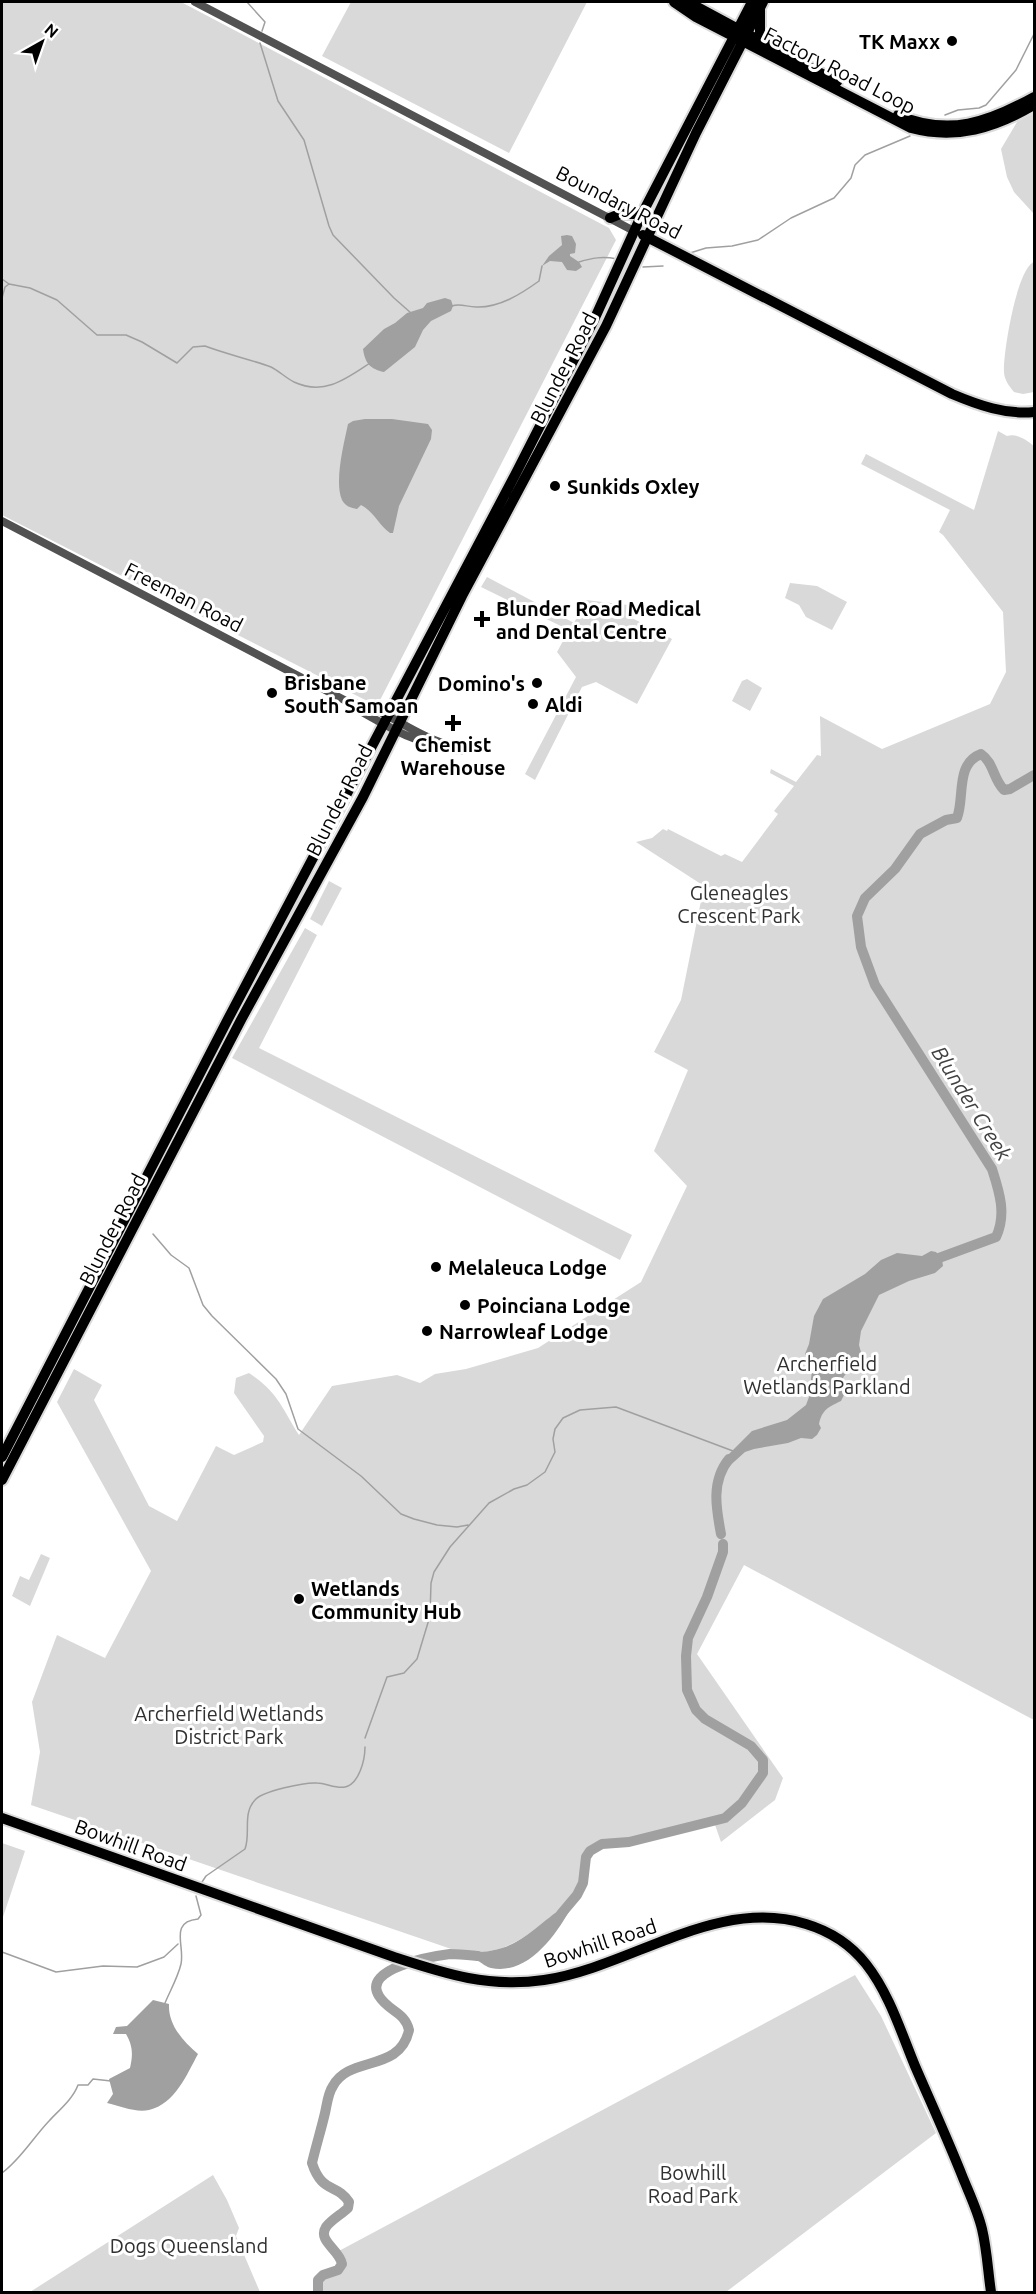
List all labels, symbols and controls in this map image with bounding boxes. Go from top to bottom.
north arrow [12,12,72,72]
text: N [41,20,62,41]
street label: Factory Road Loop [760,22,920,118]
place label: TK Maxx [859,30,940,53]
marker: TK Maxx [945,34,959,48]
street label: Boundary Road [552,161,686,243]
street label: Blunder Road [525,309,601,427]
place label: Sunkids Oxley [567,475,700,498]
marker: Sunkids Oxley [548,479,562,493]
street label: Freeman Road [121,557,247,637]
place label: Blunder Road Medical and Dental Centre [496,597,701,643]
marker: Blunder Road Medical and Dental Centre [473,610,491,628]
place label: Brisbane South Samoan [284,671,418,717]
place label: Domino's [438,672,525,695]
marker: Domino's [530,676,544,690]
marker: Brisbane South Samoan [265,686,279,700]
place label: Aldi [545,693,583,716]
marker: Aldi [526,697,540,711]
marker: Chemist Warehouse [446,716,460,730]
place label: Chemist Warehouse [400,733,506,779]
street label: Blunder Road [301,741,377,859]
park label: Gleneagles Crescent Park [677,881,801,927]
water label: Blunder Creek [927,1041,1017,1165]
street label: Blunder Road [74,1170,150,1288]
place label: Melaleuca Lodge [448,1256,607,1279]
marker: Melaleuca Lodge [429,1260,443,1274]
place label: Poinciana Lodge [477,1294,631,1317]
marker: Poinciana Lodge [458,1298,472,1312]
place label: Narrowleaf Lodge [439,1320,608,1343]
marker: Narrowleaf Lodge [420,1324,434,1338]
park label: Archerfield Wetlands Parkland [743,1352,911,1398]
place label: Wetlands Community Hub [311,1577,461,1623]
marker: Wetlands Community Hub [292,1592,306,1606]
park label: Archerfield Wetlands District Park [134,1702,324,1748]
street label: Bowhill Road [72,1814,190,1876]
street label: Bowhill Road [541,1914,659,1972]
park label: Bowhill Road Park [648,2161,738,2207]
park label: Dogs Queensland [110,2234,268,2257]

